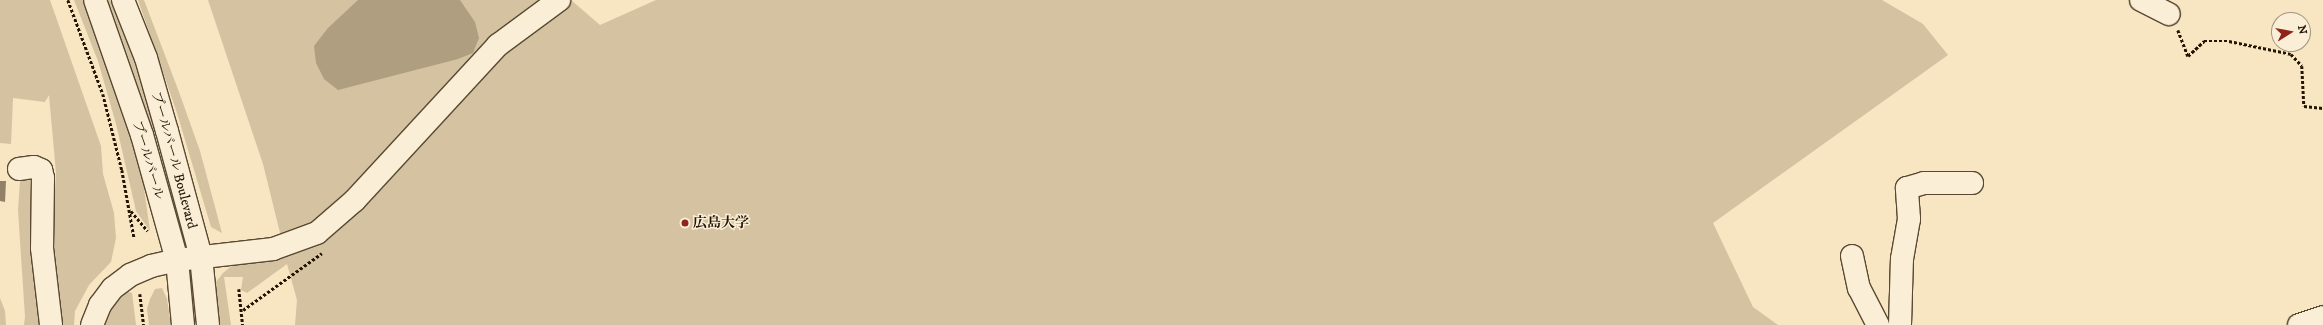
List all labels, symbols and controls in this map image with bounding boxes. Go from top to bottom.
north arrow [2271,12,2311,52]
text: N [2294,24,2310,36]
street label: ブールバール Boulevard [147,89,201,231]
street label: ブールバール [128,118,168,202]
place label: 広島大学 [693,215,749,231]
marker: 広島大学 [680,218,690,228]

